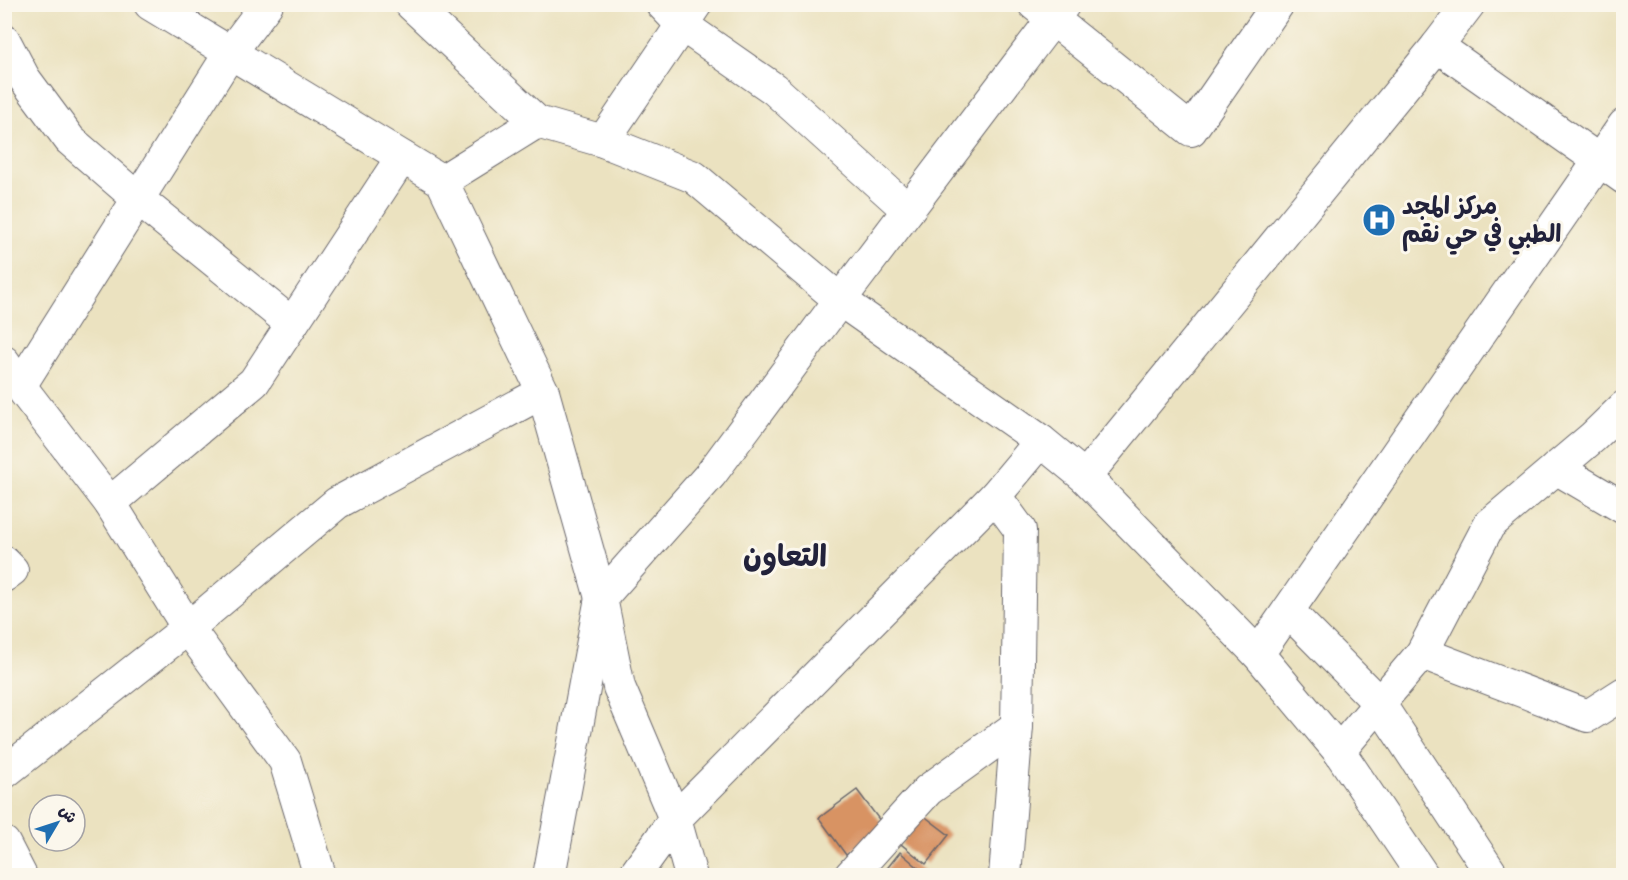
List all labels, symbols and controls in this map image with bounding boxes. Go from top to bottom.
place label: مركز المجد الطبي في حي نقم [1402,191,1561,255]
hospital icon: مركز المجد الطبي في حي نقم [1361,202,1397,238]
district label: التعاون [743,537,827,576]
north arrow [27,793,87,853]
text: ش [55,801,81,827]

